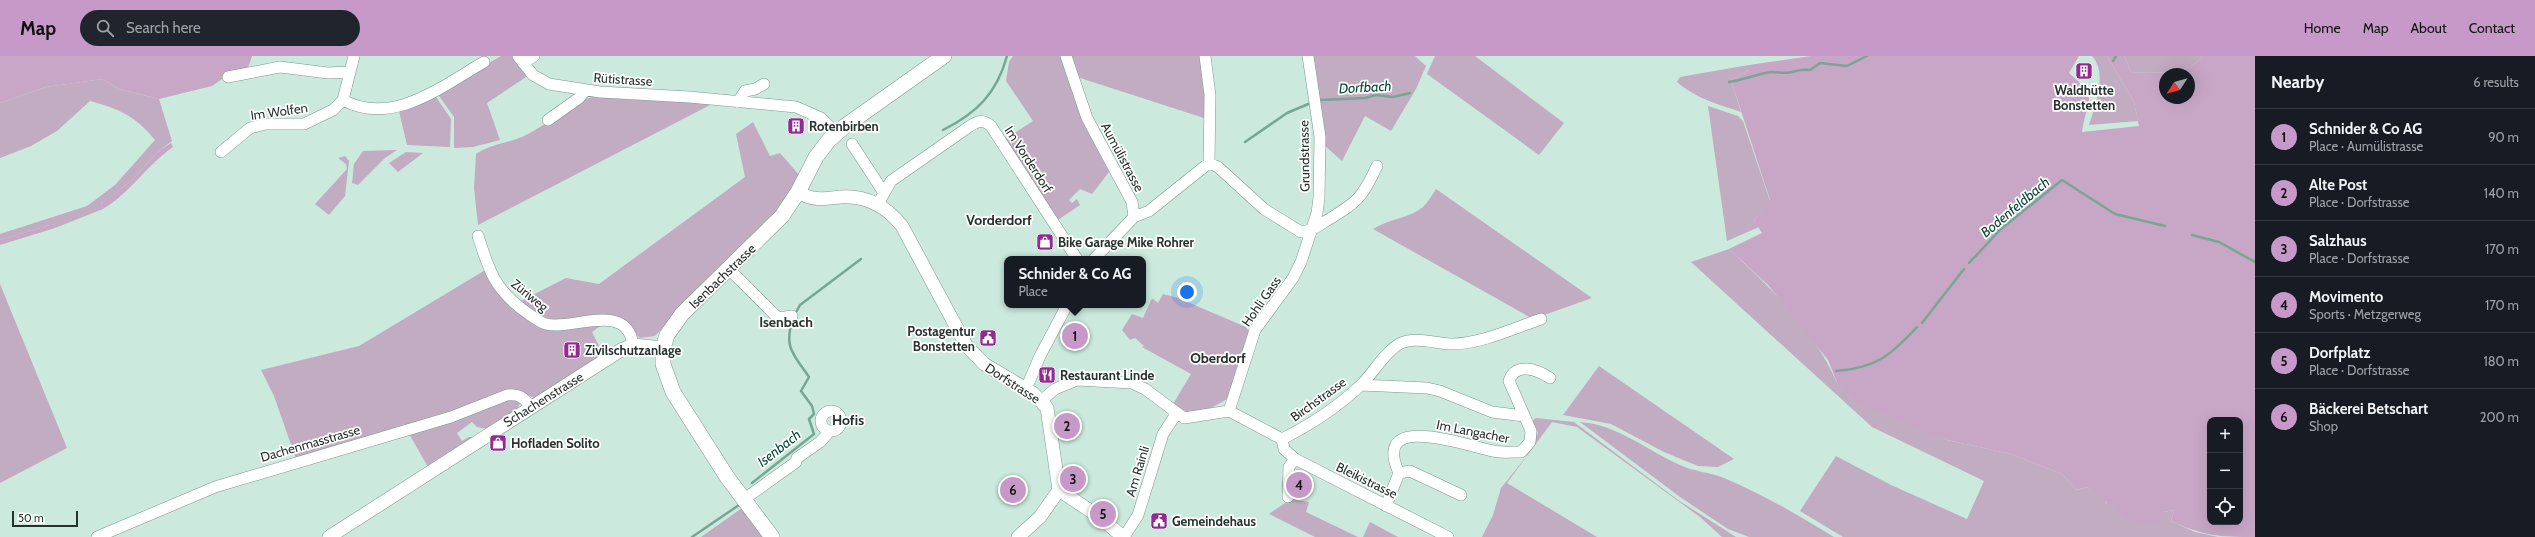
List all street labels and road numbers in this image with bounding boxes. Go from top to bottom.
street label: Rütistrasse [593,69,653,89]
street label: Im Wolfen [249,99,309,123]
street label: Aumülistrasse [1098,120,1148,195]
street label: Grundstrasse [1295,120,1313,192]
street label: Im Vorderdorf [1001,123,1057,196]
street label: Isenbachstrasse [685,240,759,312]
street label: Hohli Gass [1238,272,1284,329]
street label: Züriweg [508,275,552,315]
street label: Dorfstrasse [982,359,1044,407]
street label: Schachenstrasse [500,368,586,430]
street label: Birchstrasse [1287,373,1349,425]
street label: Im Langacher [1435,416,1512,446]
street label: Dachenmasstrasse [258,421,362,465]
street label: Am Rainli [1122,444,1152,498]
street label: Bleikistrasse [1334,458,1401,502]

